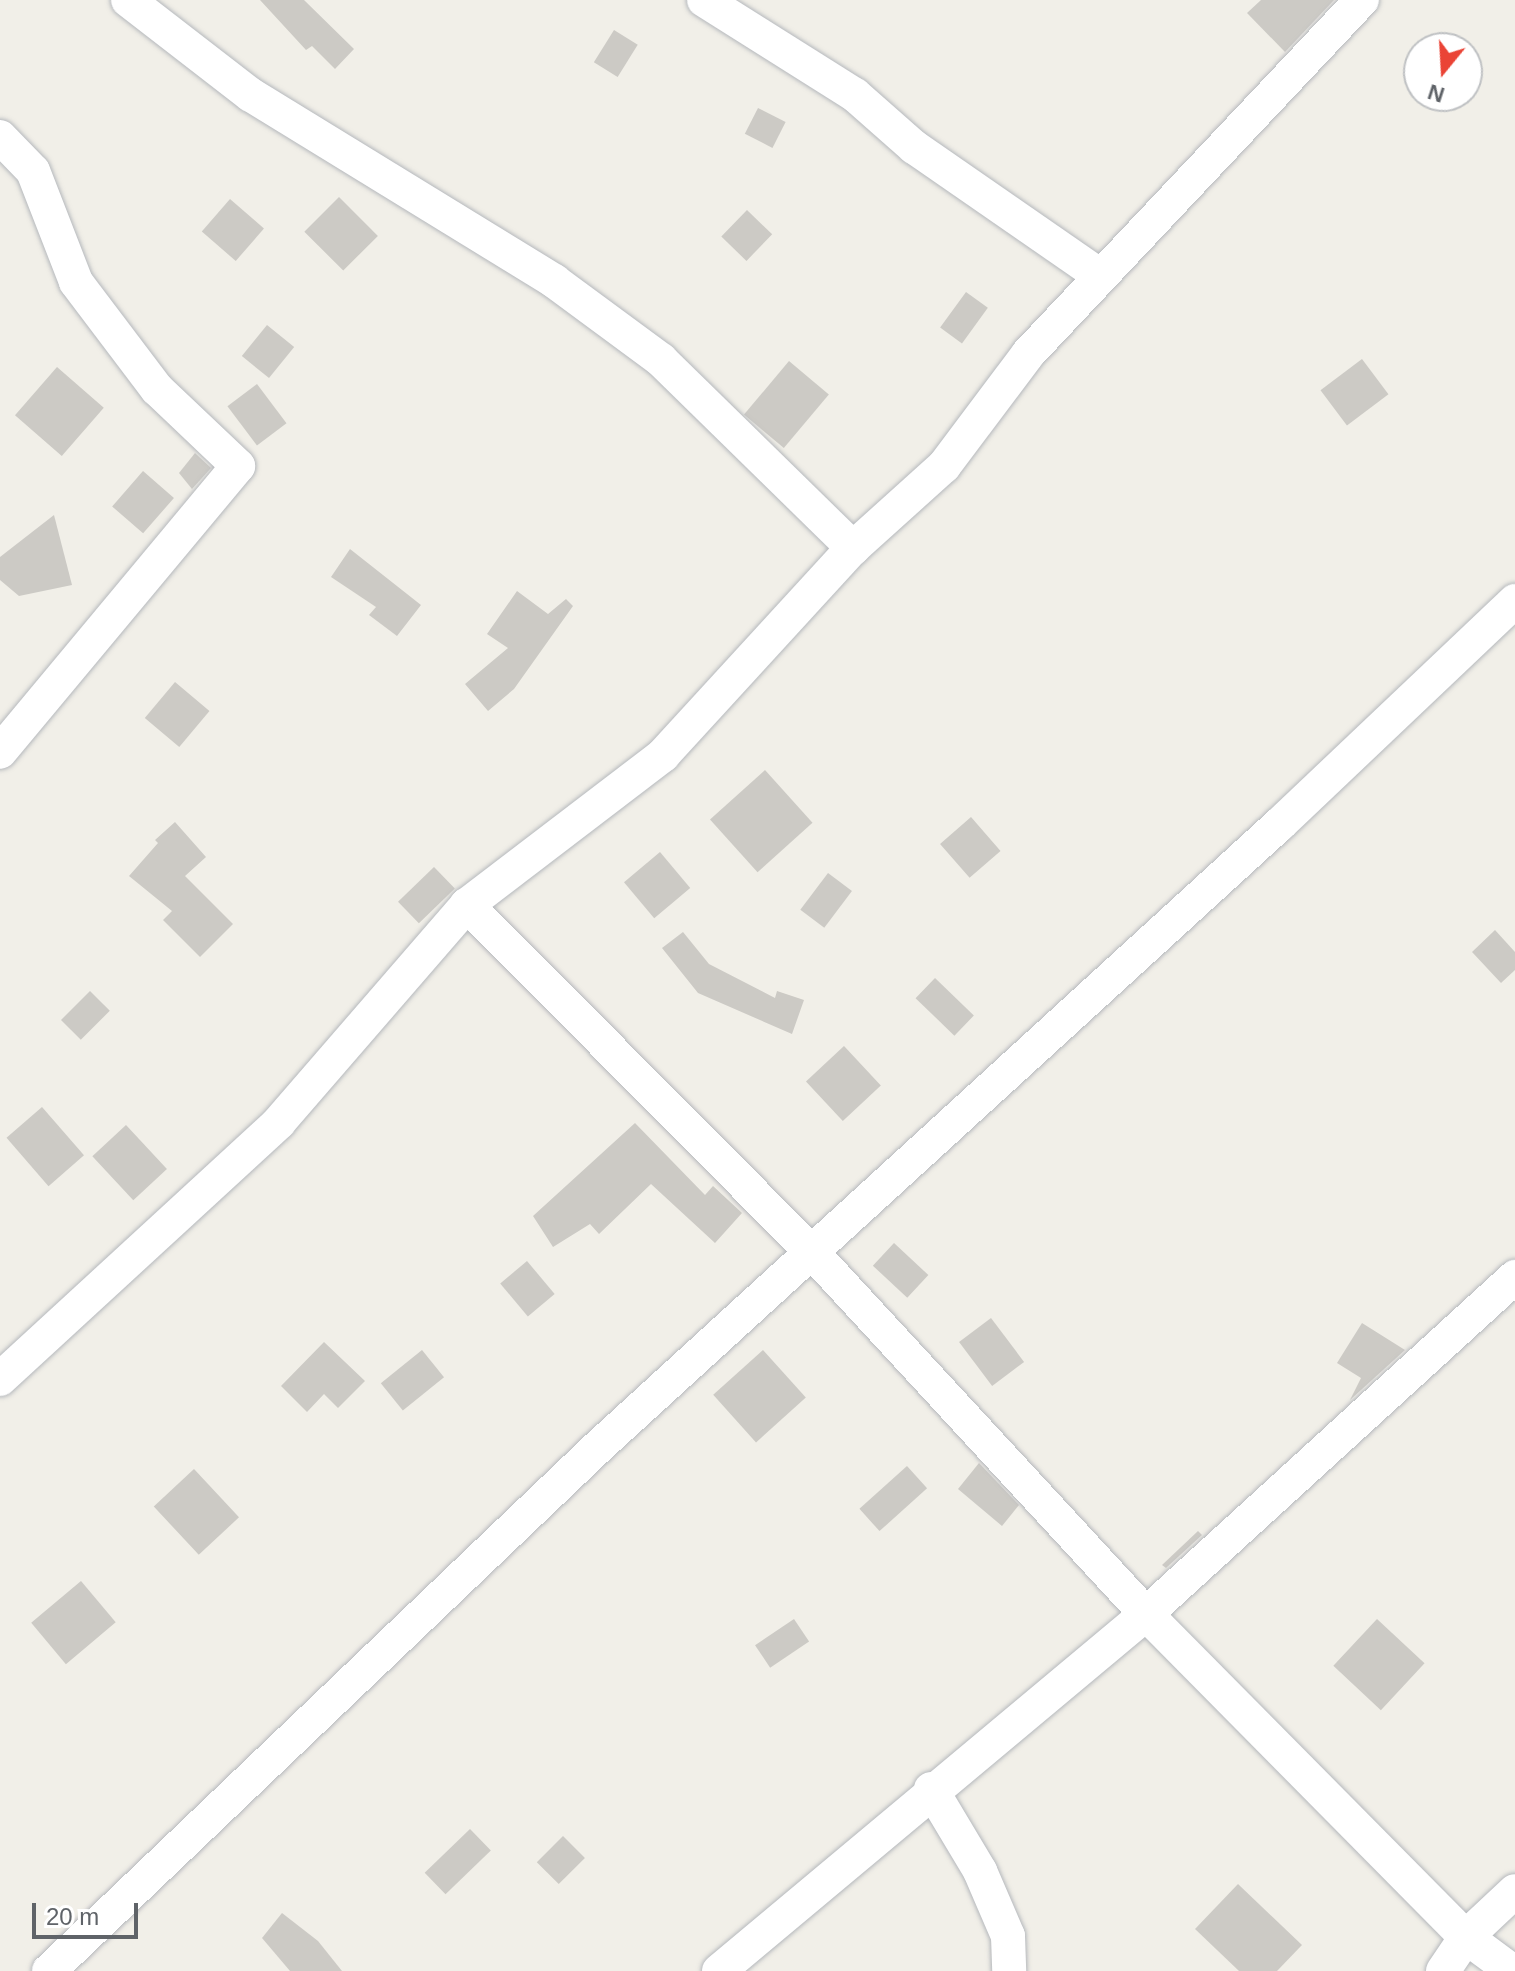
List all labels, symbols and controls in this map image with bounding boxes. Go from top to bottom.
north arrow [1403,32,1483,112]
text: N [1425,79,1447,108]
scale bar [36,1887,142,1937]
text: 20 m [46,1903,99,1930]

